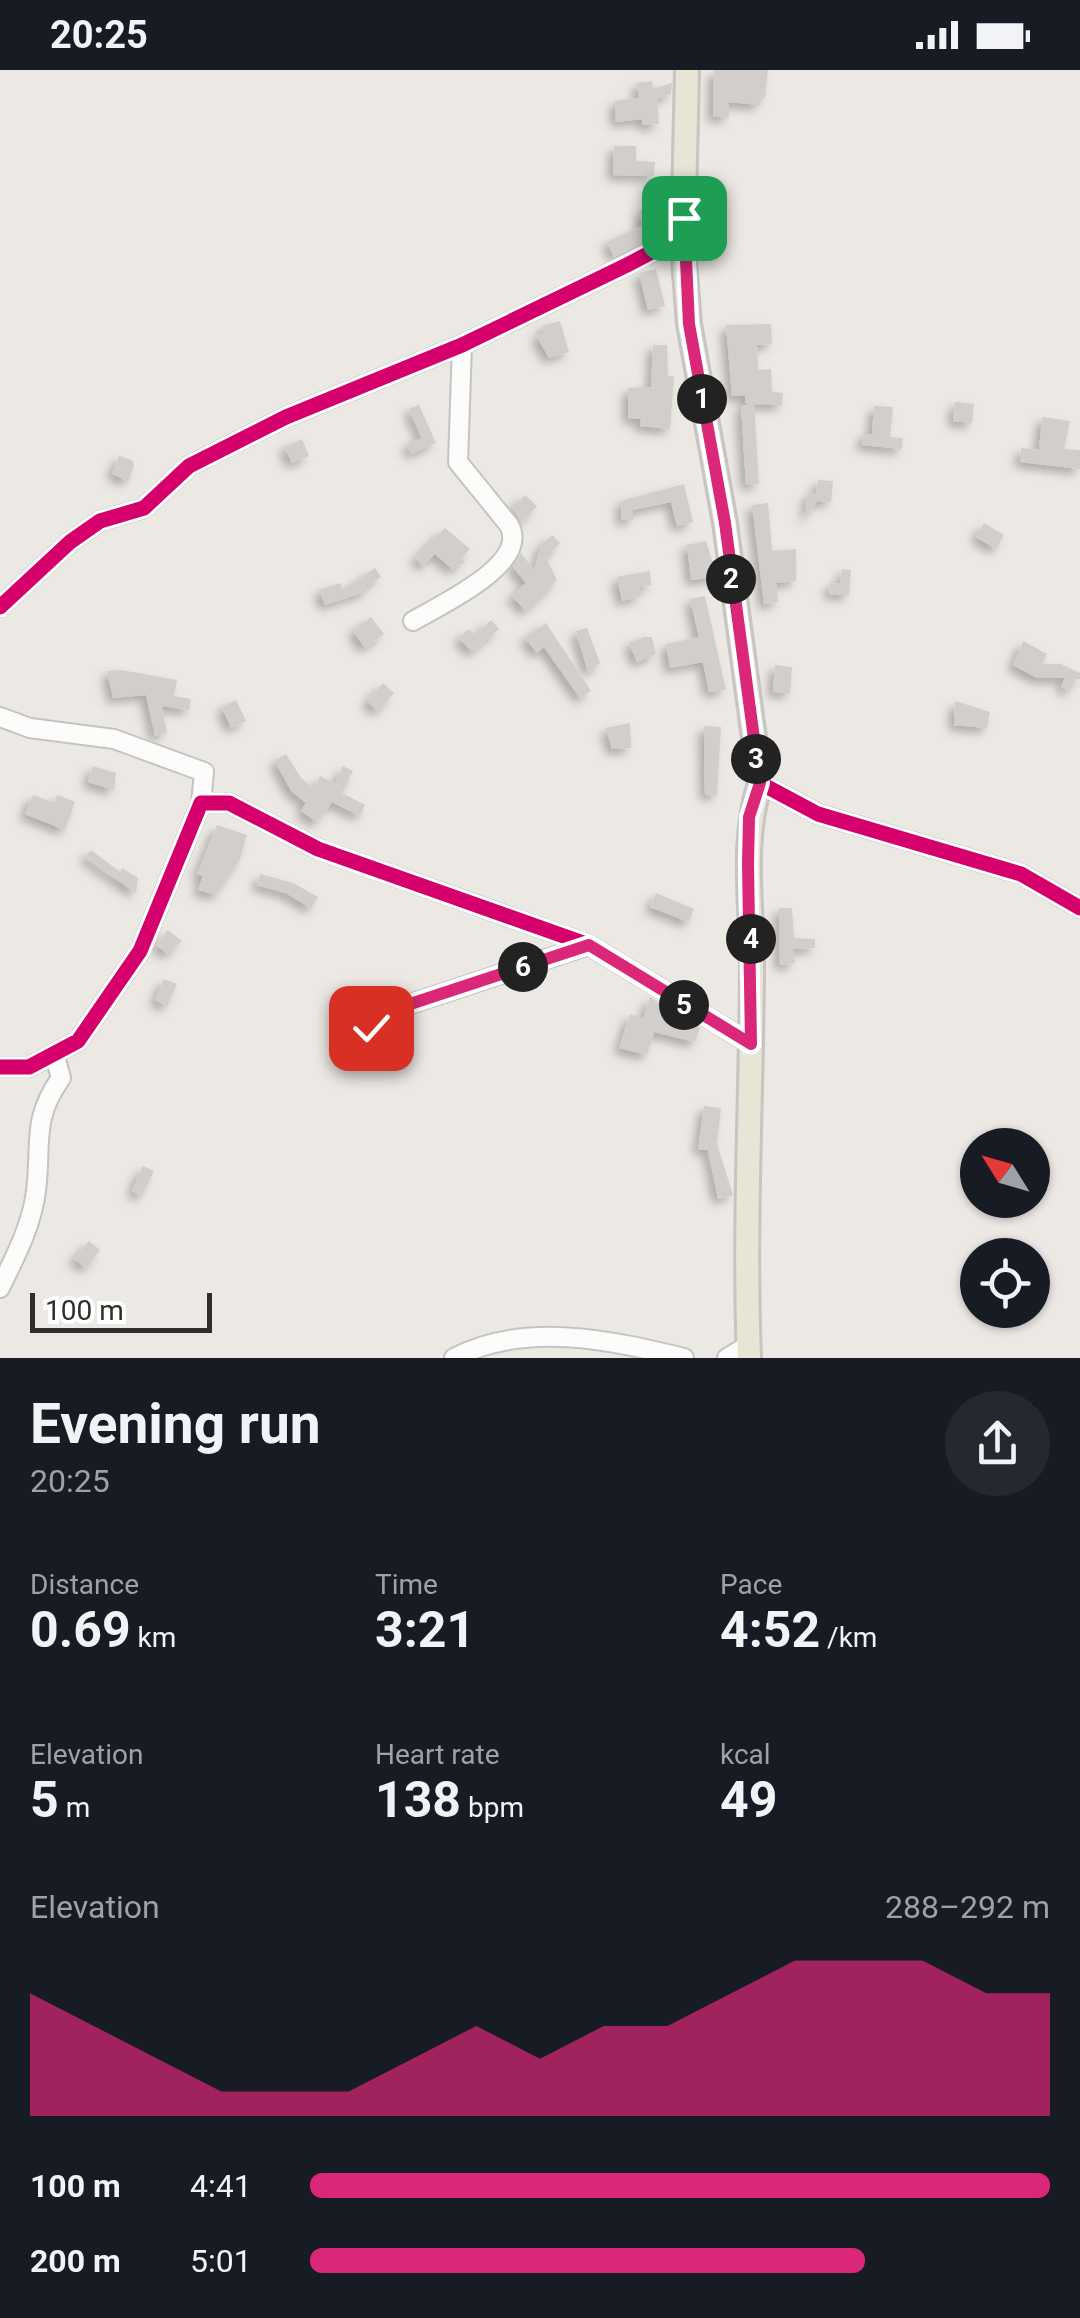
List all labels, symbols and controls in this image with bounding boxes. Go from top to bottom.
text: 20:25 [50,13,148,57]
pin [642,176,727,261]
icon: arrive [657,191,712,246]
pin: 1 [677,374,727,424]
text: 1 [694,382,710,415]
pin: 2 [706,554,756,604]
text: 2 [723,562,739,595]
pin: 3 [731,734,781,784]
text: 3 [748,742,764,775]
pin: 4 [726,914,776,964]
text: 4 [743,922,759,955]
pin: 6 [498,942,548,992]
text: 6 [515,950,531,983]
pin: 5 [659,980,709,1030]
pin [329,986,414,1071]
text: 5 [676,988,692,1021]
icon: check [344,1001,399,1056]
north arrow [960,1128,1050,1218]
map controls [960,1128,1050,1328]
button: locate [960,1238,1050,1328]
scale bar [30,1288,212,1332]
text: 100 m [45,1294,124,1327]
button: share [945,1391,1050,1496]
text: Evening run [30,1392,321,1456]
text: 20:25 [30,1462,110,1500]
text: Distance [30,1568,139,1601]
text: Time [375,1568,438,1601]
text: Pace [720,1568,782,1601]
text: 0.69 [30,1601,131,1659]
text: 3:21 [375,1601,475,1659]
text: 4:52 [720,1601,820,1659]
text: km [131,1621,176,1654]
text: /km [820,1621,877,1654]
text: Elevation [30,1738,143,1771]
text: Heart rate [375,1738,500,1771]
text: kcal [720,1738,771,1771]
text: 5 [30,1771,59,1829]
text: 138 [375,1771,461,1829]
text: 49 [720,1771,777,1829]
text: m [59,1791,90,1824]
text: bpm [461,1791,524,1824]
text: Elevation [30,1888,160,1926]
text: 288–292 m [885,1888,1050,1926]
text: 100 m [30,2167,121,2205]
text: 4:41 [190,2167,252,2205]
text: 200 m [30,2242,121,2280]
text: 5:01 [190,2242,252,2280]

